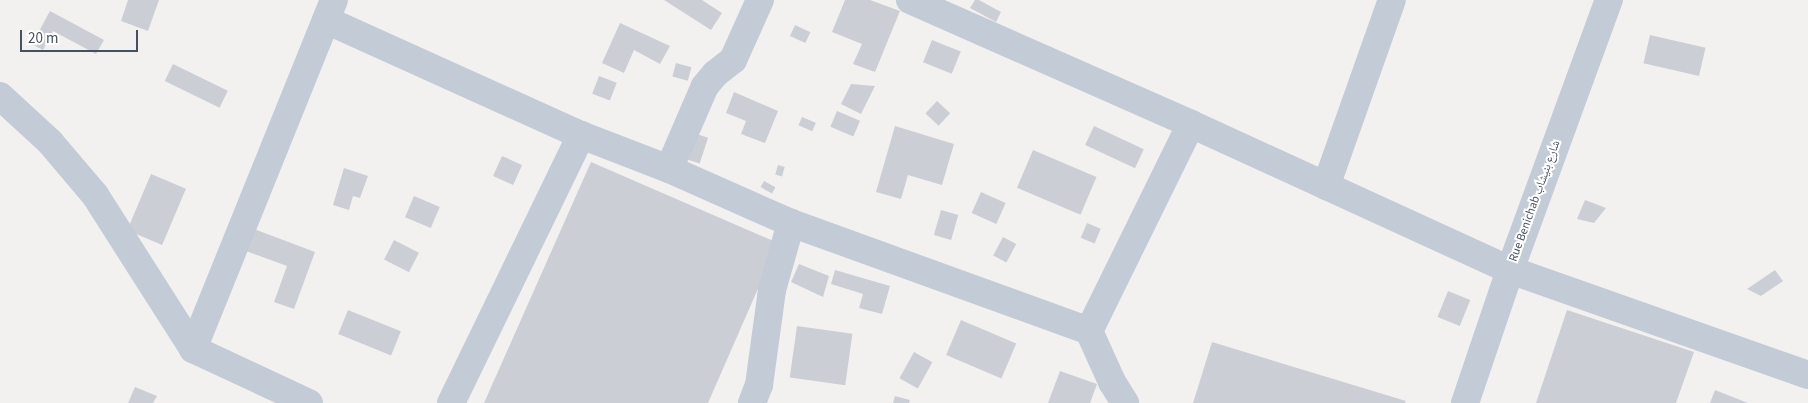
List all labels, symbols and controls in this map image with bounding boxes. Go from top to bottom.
scale bar [22,20,140,52]
text: 20 m [28,28,58,49]
street label: Rue Benichab شارع بنيشاب [1506,138,1564,264]

